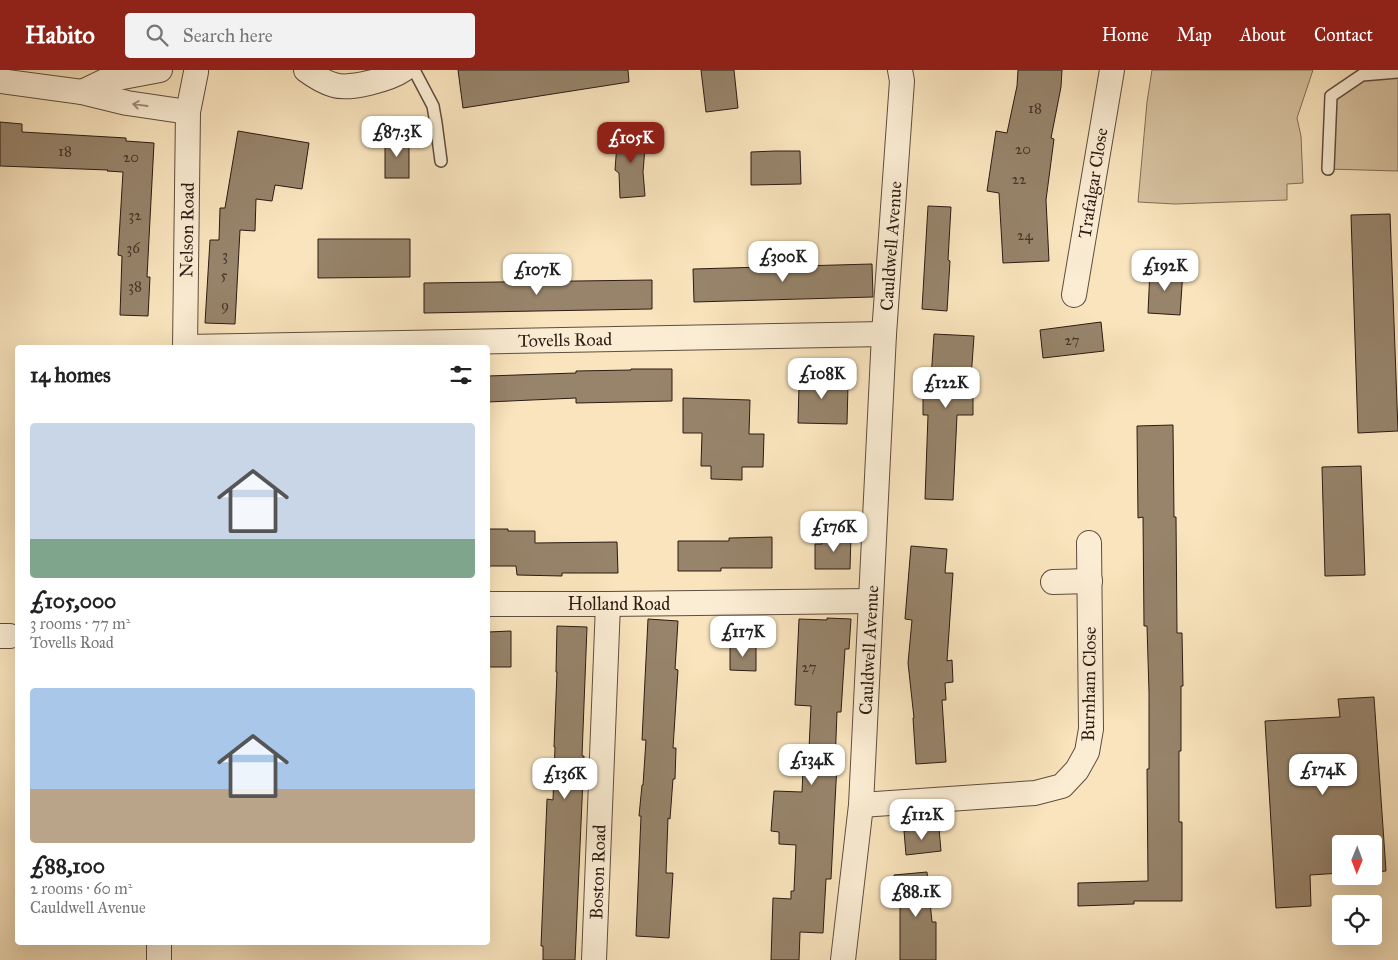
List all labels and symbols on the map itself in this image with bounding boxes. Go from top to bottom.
one-way arrow [132,99,148,109]
house number: 18 [1028,99,1042,117]
pin: £87.3K [356,116,438,158]
pin: £105K [596,122,666,164]
street label: Trafalgar Close [1073,126,1114,240]
house number: 20 [1015,140,1031,158]
house number: 18 [58,142,72,160]
house number: 20 [123,148,139,166]
house number: 22 [1012,170,1027,188]
street label: Cauldwell Avenue [875,180,907,312]
street label: Nelson Road [175,182,199,278]
house number: 32 [128,206,142,224]
house number: 24 [1017,226,1034,244]
house number: 36 [126,239,141,257]
pin: £300K [748,240,818,283]
house number: 3 [222,246,228,264]
pin: £192K [1130,250,1200,292]
pin: £107K [502,254,572,296]
house number: 5 [221,266,228,284]
house number: 38 [128,277,142,295]
house number: 9 [221,296,229,314]
street label: Tovells Road [518,328,612,352]
house number: 27 [1065,331,1080,349]
pin: £108K [787,358,857,400]
pin: £122K [911,366,981,409]
pin: £176K [799,510,869,553]
street label: Cauldwell Avenue [855,584,883,716]
street label: Holland Road [568,593,670,615]
pin: £117K [708,616,778,658]
street label: Burnham Close [1077,626,1101,742]
house number: 27 [802,658,817,676]
pin: £134K [777,744,847,786]
pin: £174K [1288,754,1358,796]
pin: £136K [530,758,600,800]
pin: £112K [887,798,957,841]
street label: Boston Road [585,824,611,920]
north arrow [1332,835,1382,885]
pin: £88.1K [875,876,957,918]

